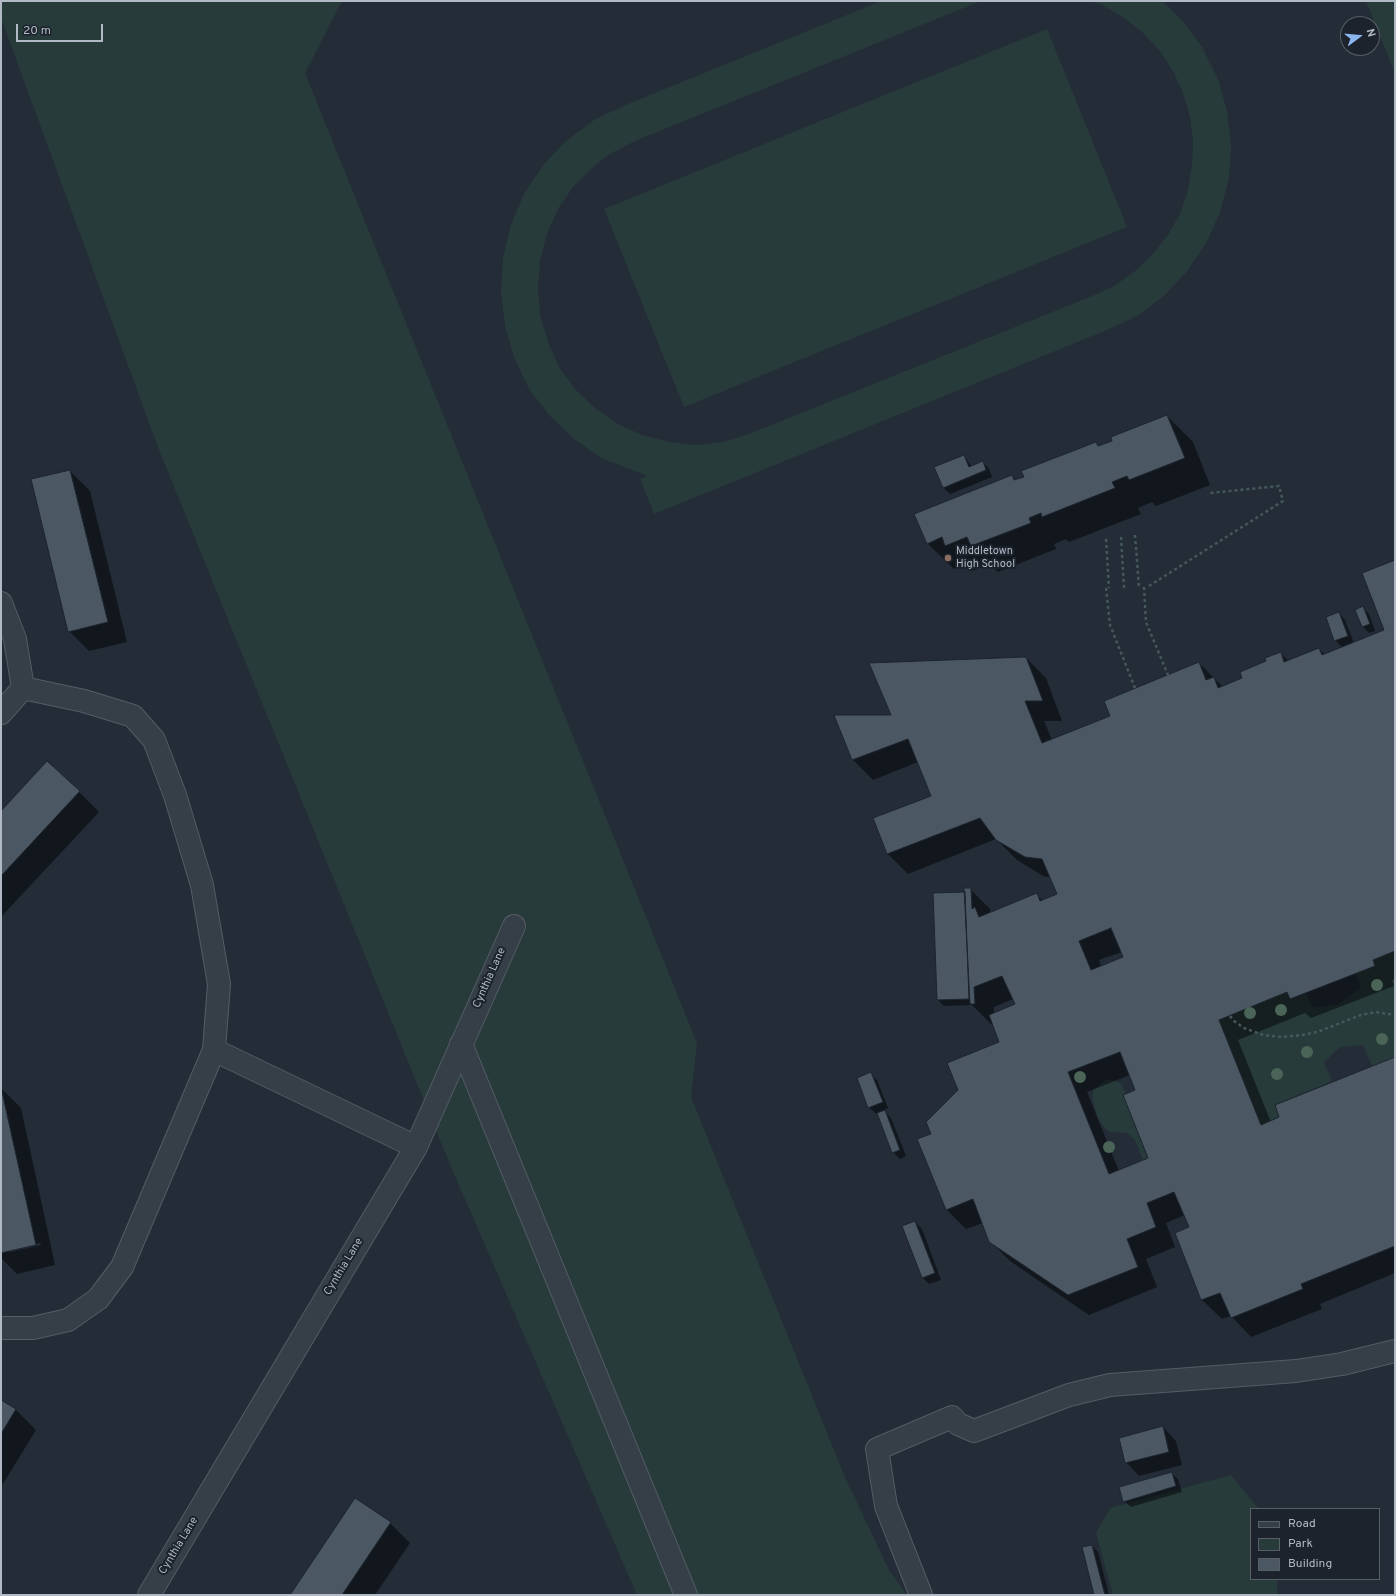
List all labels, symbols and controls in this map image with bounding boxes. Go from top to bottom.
scale bar [18,16,105,42]
north arrow [1340,16,1380,56]
text: 20 m [23,23,51,39]
text: N [1363,27,1378,39]
place label: Middletown High School [956,545,1015,571]
marker: Middletown High School [943,553,953,563]
street label: Cynthia Lane [471,946,509,1010]
street label: Cynthia Lane [322,1236,366,1298]
legend [1250,1508,1380,1580]
street label: Cynthia Lane [157,1515,201,1577]
text: Road [1288,1516,1316,1532]
text: Park [1288,1536,1313,1552]
text: Building [1288,1556,1332,1572]

